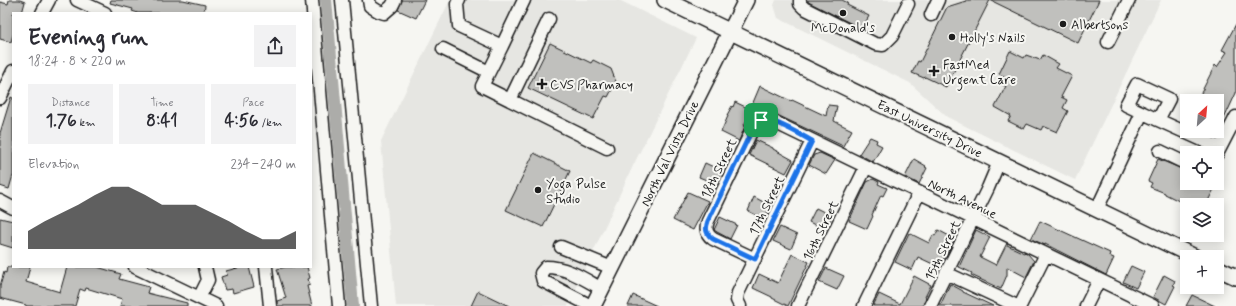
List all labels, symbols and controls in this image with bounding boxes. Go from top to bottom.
marker: McDonald's [838,8,848,18]
place label: Albertsons [1071,17,1129,34]
marker: Albertsons [1058,19,1068,29]
place label: McDonald's [811,20,875,37]
text: Evening run [28,24,148,52]
button: share [254,25,296,67]
place label: Holly's Nails [960,30,1025,47]
marker: Holly's Nails [947,32,957,42]
text: 18:24 · 8 × 220 m [28,53,126,70]
place label: FastMed Urgent Care [943,57,1016,91]
marker: FastMed Urgent Care [928,65,940,77]
place label: CVS Pharmacy [550,77,633,94]
marker: CVS Pharmacy [537,79,547,89]
north arrow [1180,94,1224,138]
map controls [1180,94,1224,294]
text: Distance [51,96,90,110]
text: Time [150,96,174,110]
text: Pace [242,96,264,110]
street label: East University Drive [874,96,985,162]
street label: North Val Vista Drive [637,98,703,209]
pin [744,103,778,137]
icon: arrive [750,109,772,131]
text: 1.76 [46,110,77,132]
text: 8:41 [146,110,178,132]
text: 4:56 [224,110,258,132]
text: km [77,116,96,130]
text: /km [258,116,282,130]
street label: 18th Street [698,136,741,201]
button: locate [1180,146,1224,190]
text: Elevation [28,156,79,173]
text: 234–240 m [231,156,296,173]
street label: 17th Street [746,173,789,238]
street label: North Avenue [925,175,1000,223]
place label: Yoga Pulse Studio [546,176,606,208]
marker: Yoga Pulse Studio [533,185,543,195]
street label: 16th Street [800,198,843,263]
button: layers [1180,198,1224,242]
street label: 15th Street [922,218,965,283]
button: + [1180,250,1224,294]

